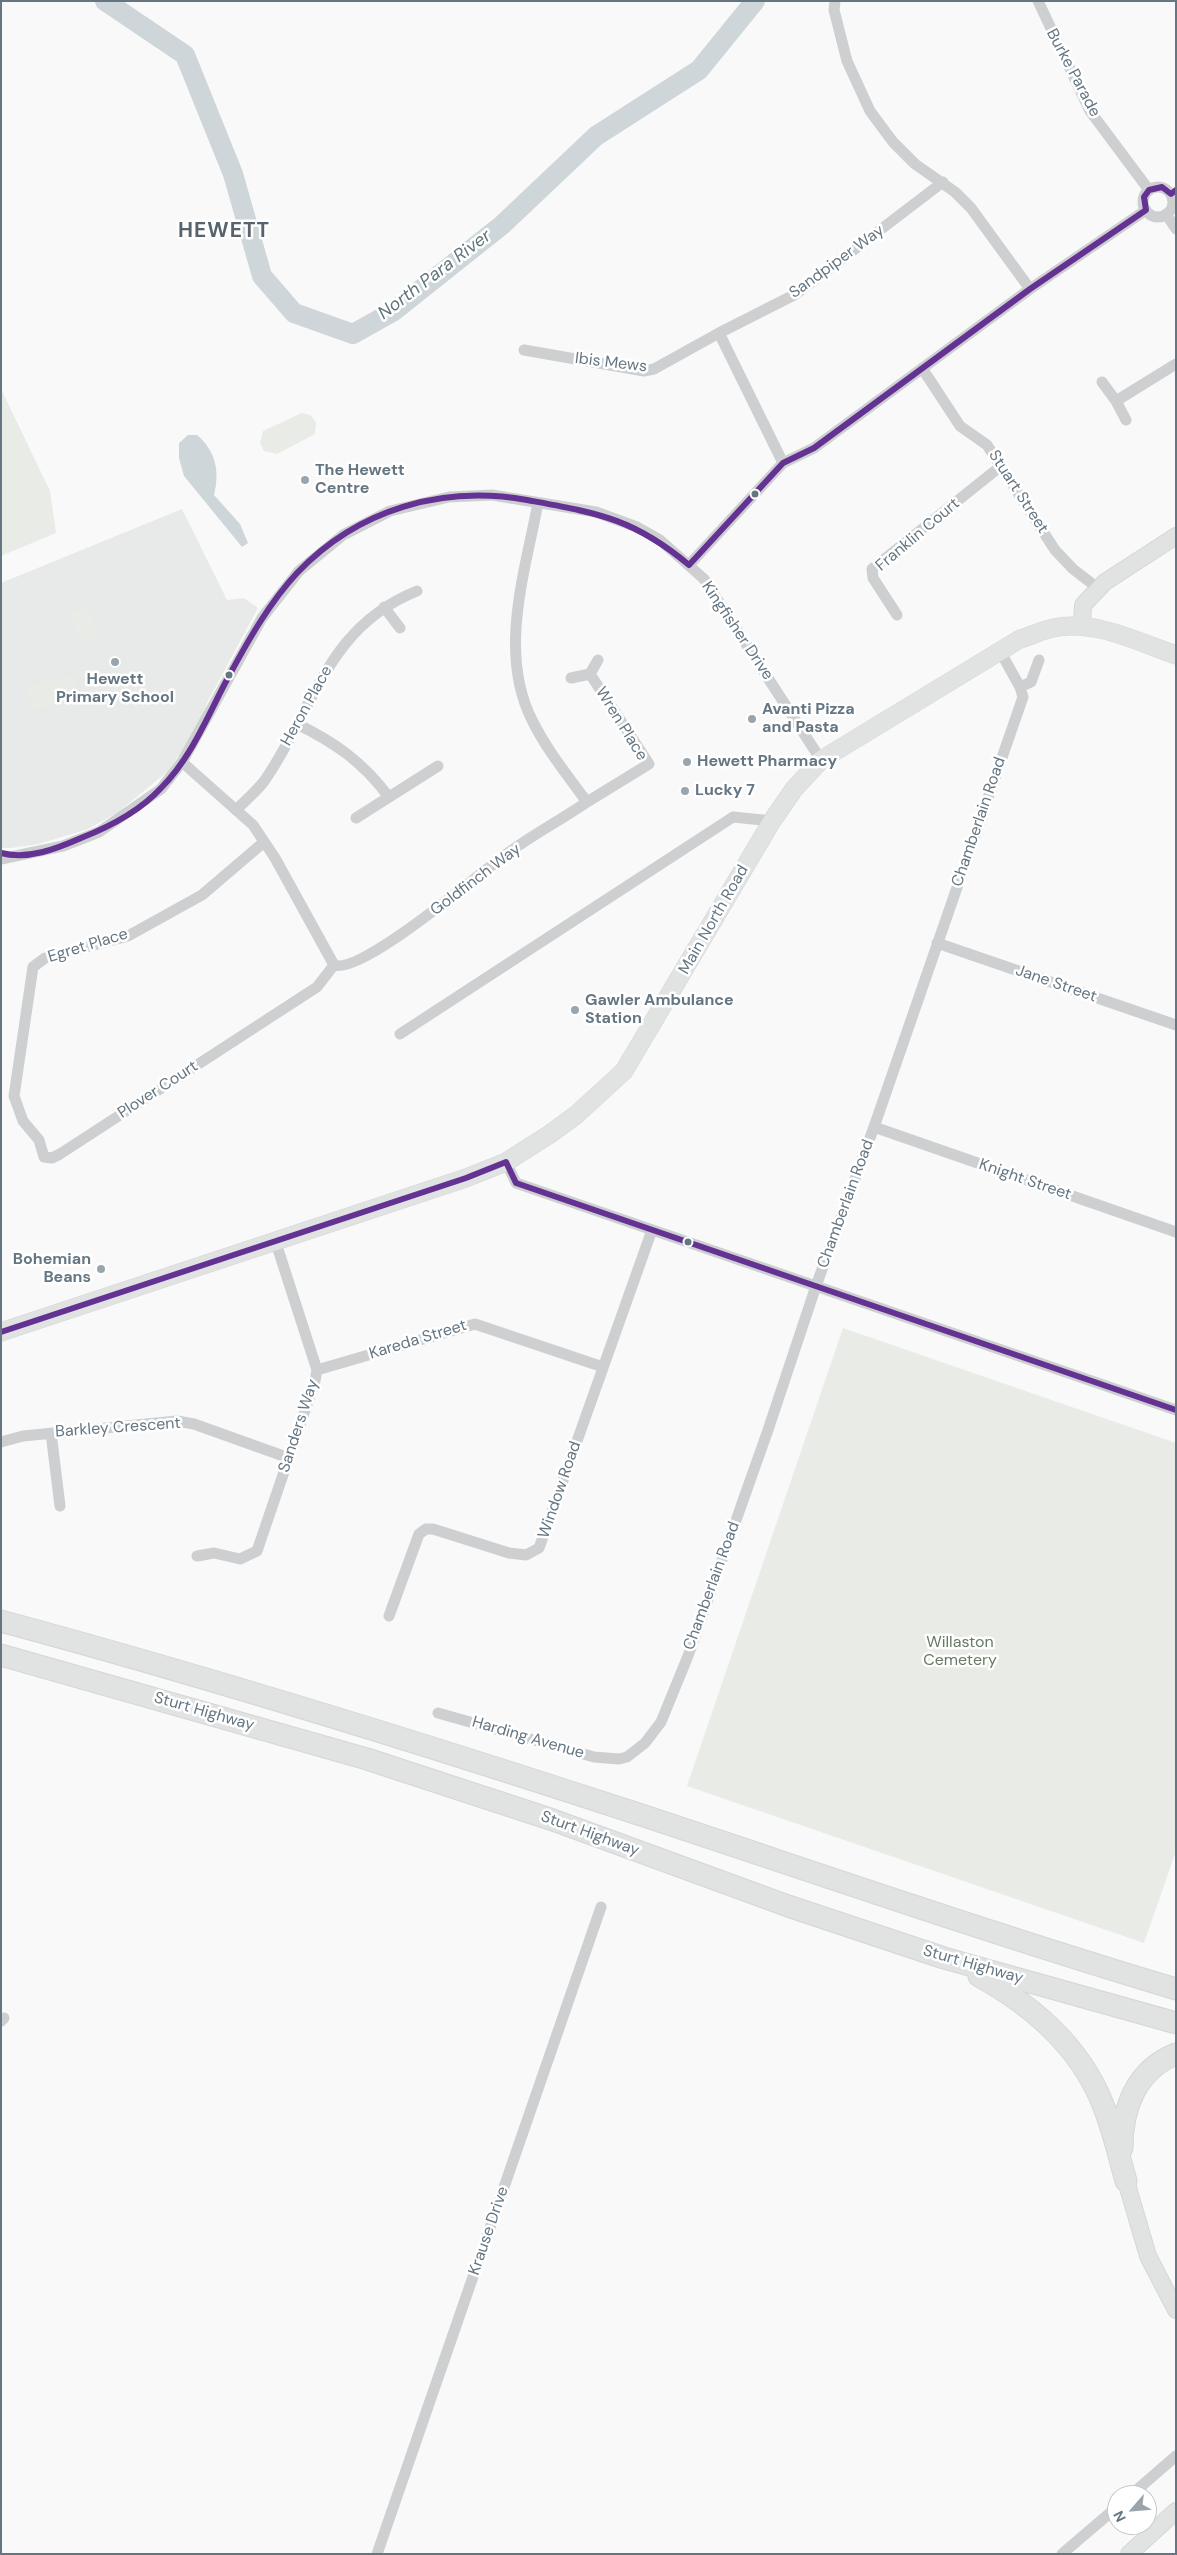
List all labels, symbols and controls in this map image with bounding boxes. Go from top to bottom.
street label: Burke Parade [1042,26,1104,120]
district label: HEWETT [177,218,271,244]
street label: Sandpiper Way [786,221,888,303]
water label: North Para River [374,226,496,324]
street label: Ibis Mews [574,349,648,377]
street label: Stuart Street [984,447,1052,537]
place label: The Hewett Centre [315,461,405,499]
marker: The Hewett Centre [299,474,311,486]
unlabelled marker [750,489,760,499]
street label: Franklin Court [872,494,964,576]
street label: Kingfisher Drive [697,578,777,684]
marker: Hewett Primary School [109,656,121,668]
street label: Heron Place [277,663,337,749]
place label: Hewett Primary School [56,670,174,708]
unlabelled marker [224,670,234,680]
street label: Wren Place [591,684,651,764]
place label: Avanti Pizza and Pasta [762,700,855,738]
marker: Avanti Pizza and Pasta [746,713,758,725]
place label: Hewett Pharmacy [697,752,837,772]
street label: Chamberlain Road [948,755,1010,889]
marker: Hewett Pharmacy [681,756,693,768]
place label: Lucky 7 [695,781,755,801]
marker: Lucky 7 [679,785,691,797]
street label: Goldfinch Way [427,840,525,920]
street label: Main North Road [675,862,753,978]
street label: Egret Place [46,925,130,967]
street label: Jane Street [1013,961,1099,1007]
place label: Gawler Ambulance Station [585,991,734,1029]
marker: Gawler Ambulance Station [569,1004,581,1016]
street label: Plover Court [114,1057,202,1123]
street label: Chamberlain Road [814,1137,878,1271]
street label: Knight Street [976,1155,1074,1205]
unlabelled marker [683,1237,693,1247]
place label: Bohemian Beans [13,1250,91,1288]
marker: Bohemian Beans [95,1263,107,1275]
street label: Kareda Street [367,1316,469,1364]
street label: Sanders Way [275,1377,323,1475]
street label: Barkley Crescent [55,1414,181,1442]
street label: Window Road [534,1439,586,1541]
street label: Chamberlain Road [680,1519,744,1653]
park label: Willaston Cemetery [923,1633,997,1671]
street label: Sturt Highway [152,1689,256,1735]
street label: Harding Avenue [470,1713,586,1763]
street label: Sturt Highway [538,1807,642,1861]
street label: Sturt Highway [921,1942,1025,1988]
street label: Krause Drive [465,2184,513,2278]
north arrow [1107,2485,1157,2535]
text: N [1109,2508,1130,2525]

